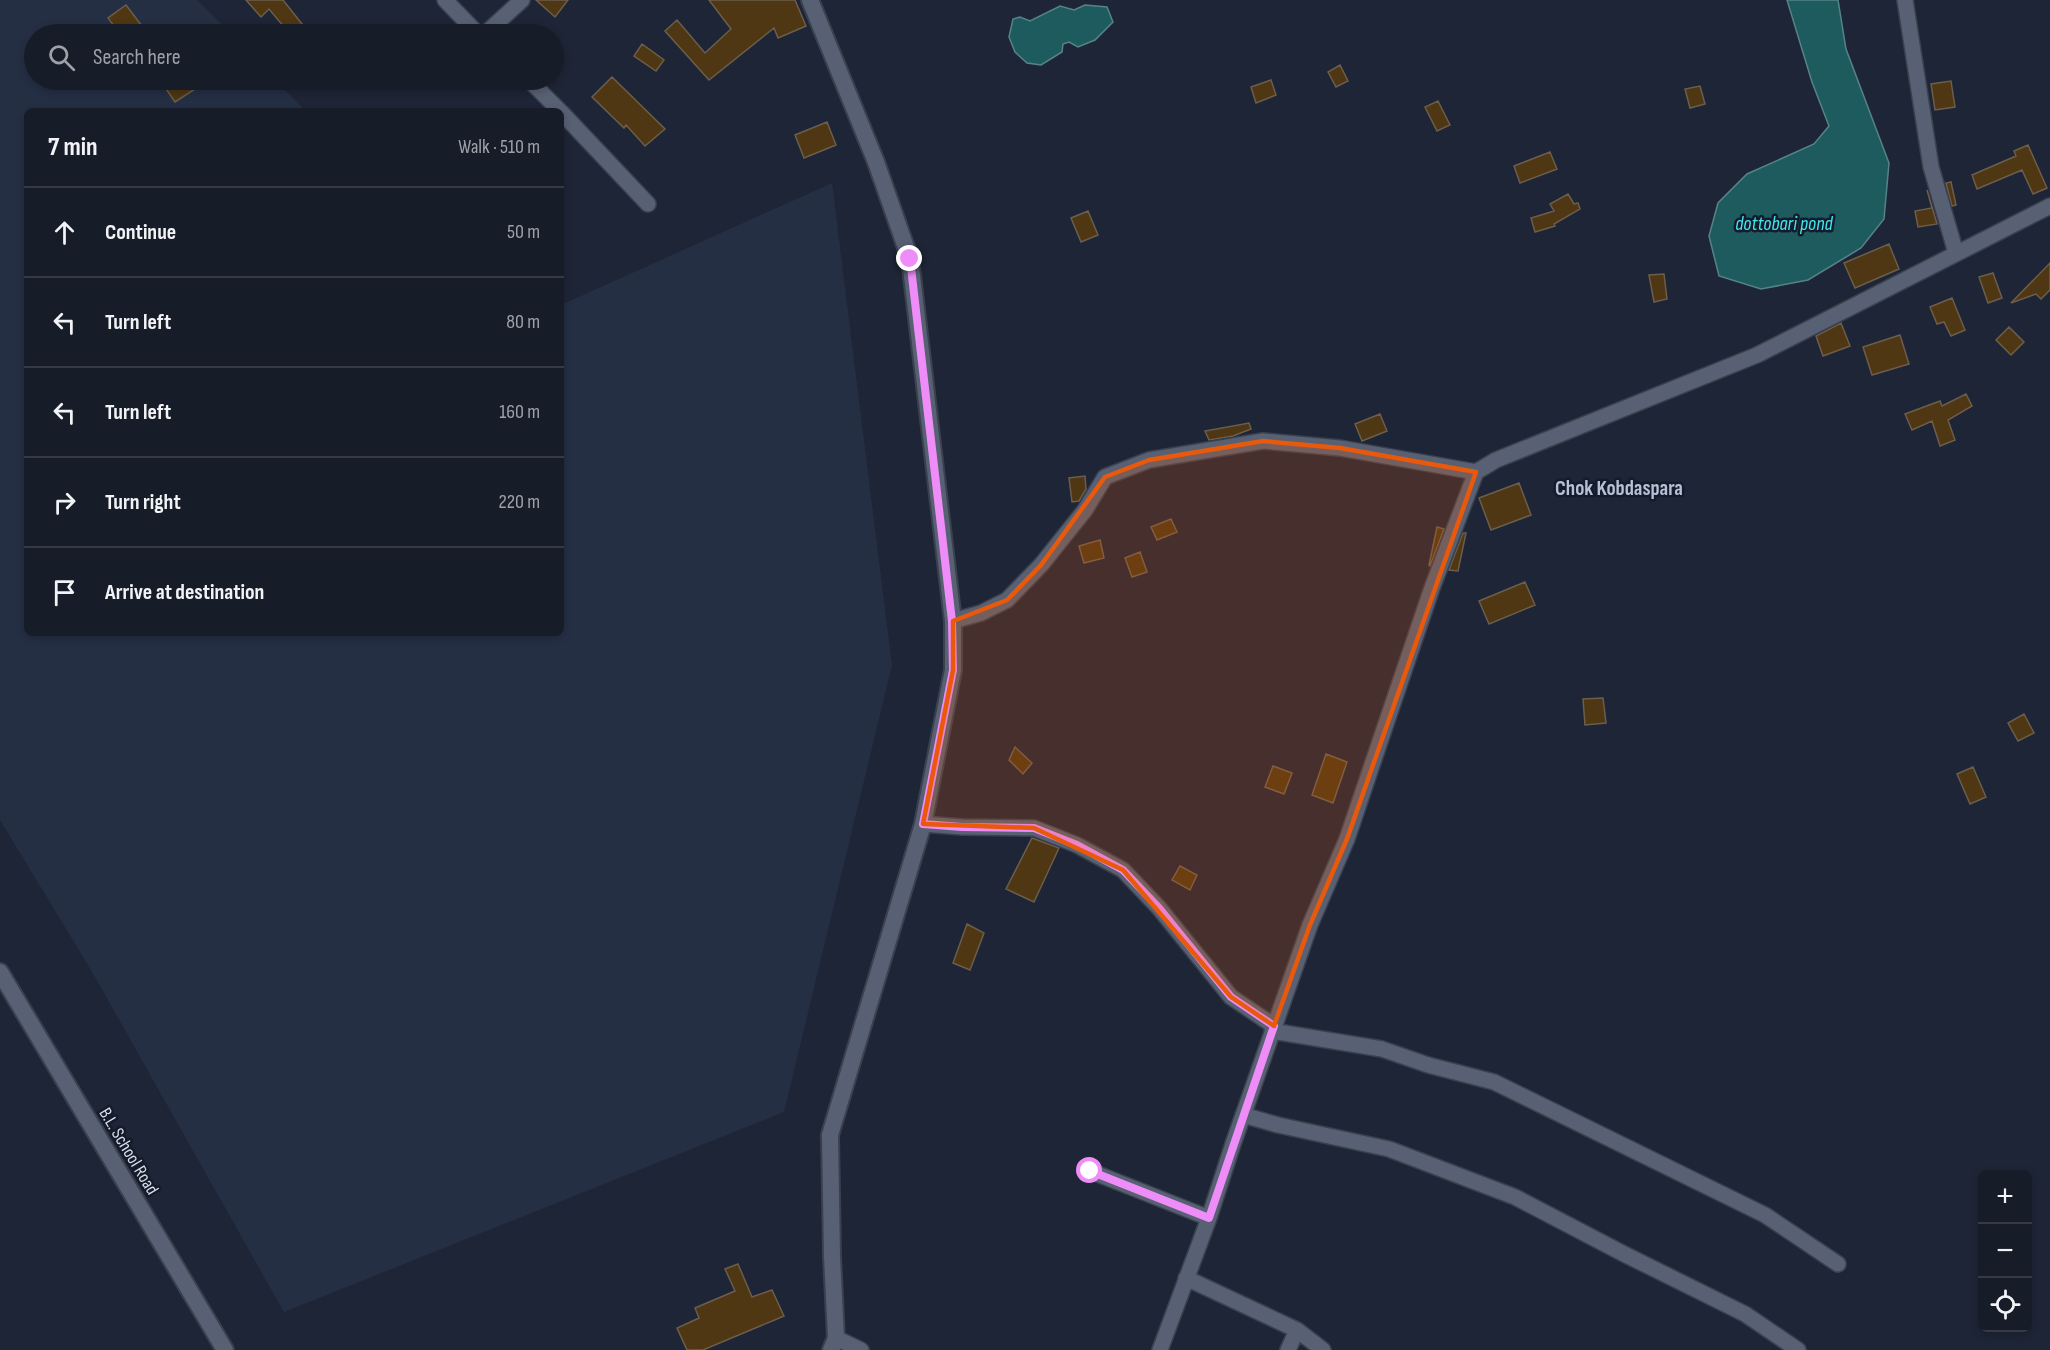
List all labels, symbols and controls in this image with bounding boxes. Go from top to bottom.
search box [24,24,564,90]
icon: search [45,41,78,74]
text: Search here [93,44,180,71]
text: 7 min [48,132,97,163]
text: Walk · 510 m [458,135,540,159]
water label: dottobari pond [1735,212,1834,236]
icon: ahead [48,216,81,249]
text: Continue [105,219,176,246]
text: 50 m [507,220,540,244]
route end [896,245,922,271]
icon: left [48,306,81,339]
text: Turn left [105,309,171,336]
text: 80 m [506,310,540,334]
icon: left [48,396,81,429]
text: Turn left [105,399,171,426]
text: 160 m [499,400,540,424]
district label: Chok Kobdaspara [1555,476,1683,501]
icon: right [48,486,81,519]
text: Turn right [105,489,181,516]
text: 220 m [499,490,540,514]
icon: arrive [48,576,81,609]
text: Arrive at destination [105,579,264,606]
street label: B.L. School Road [94,1104,163,1199]
route start [1076,1157,1102,1183]
map controls [1978,1170,2032,1332]
button: + [1978,1170,2032,1224]
button: − [1978,1224,2032,1278]
button: locate [1978,1278,2032,1332]

